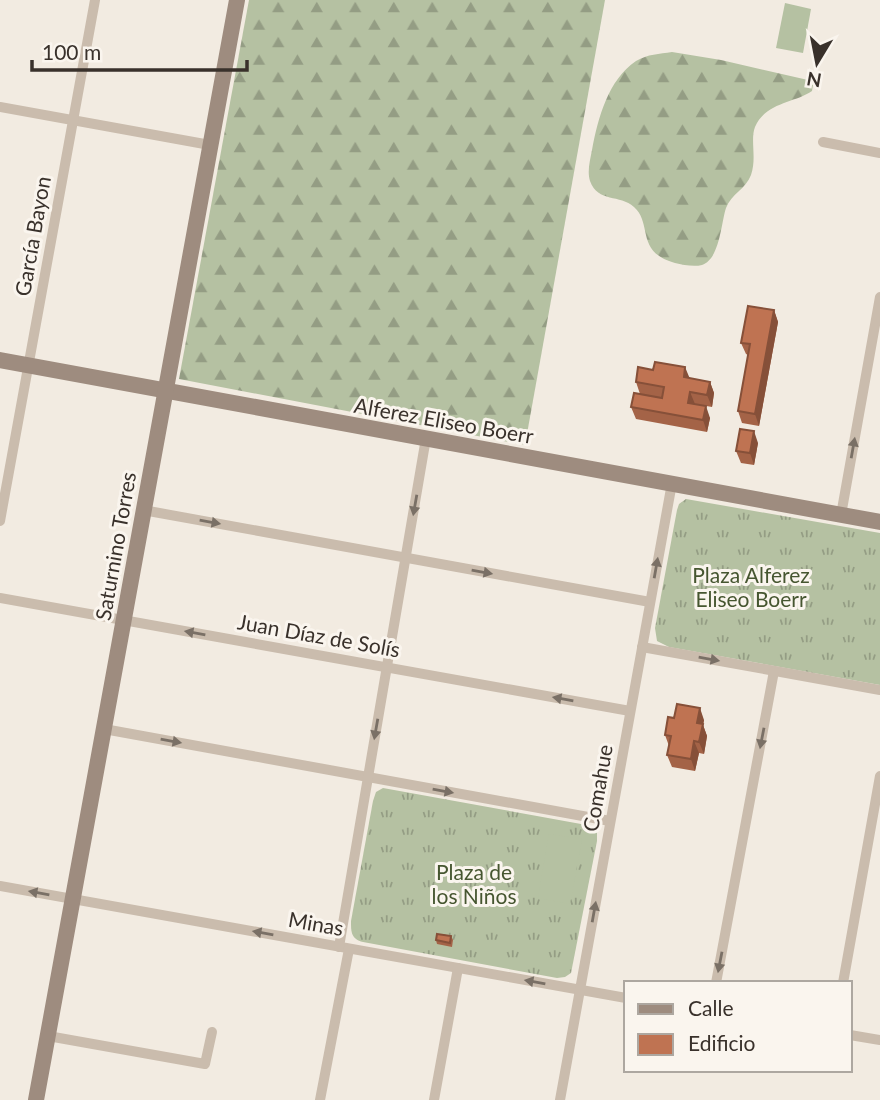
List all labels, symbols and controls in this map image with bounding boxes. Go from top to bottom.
scale bar [32,28,247,72]
north arrow [782,28,852,98]
text: 100 m [42,39,101,64]
text: N [805,68,823,93]
street label: García Bayon [9,174,55,298]
street label: Alferez Eliseo Boerr [352,392,536,448]
one-way arrow [847,437,858,459]
street label: Saturnino Torres [90,470,140,622]
one-way arrow [409,494,420,516]
one-way arrow [199,517,221,528]
one-way arrow [651,557,662,579]
park label: Plaza Alferez Eliseo Boerr [692,562,810,611]
one-way arrow [471,566,493,577]
street label: Juan Díaz de Solís [236,608,402,662]
one-way arrow [184,627,206,638]
one-way arrow [698,654,720,665]
one-way arrow [552,693,574,704]
one-way arrow [370,718,381,740]
one-way arrow [756,727,767,749]
one-way arrow [160,736,182,747]
street label: Comahue [577,743,617,833]
one-way arrow [432,785,454,796]
park label: Plaza de los Niños [432,859,516,908]
one-way arrow [28,887,50,898]
one-way arrow [589,901,600,923]
street label: Minas [286,906,346,940]
one-way arrow [252,927,274,938]
one-way arrow [715,951,726,973]
one-way arrow [524,976,546,987]
legend [624,981,852,1072]
text: Calle [688,995,733,1020]
text: Edificio [688,1030,756,1055]

